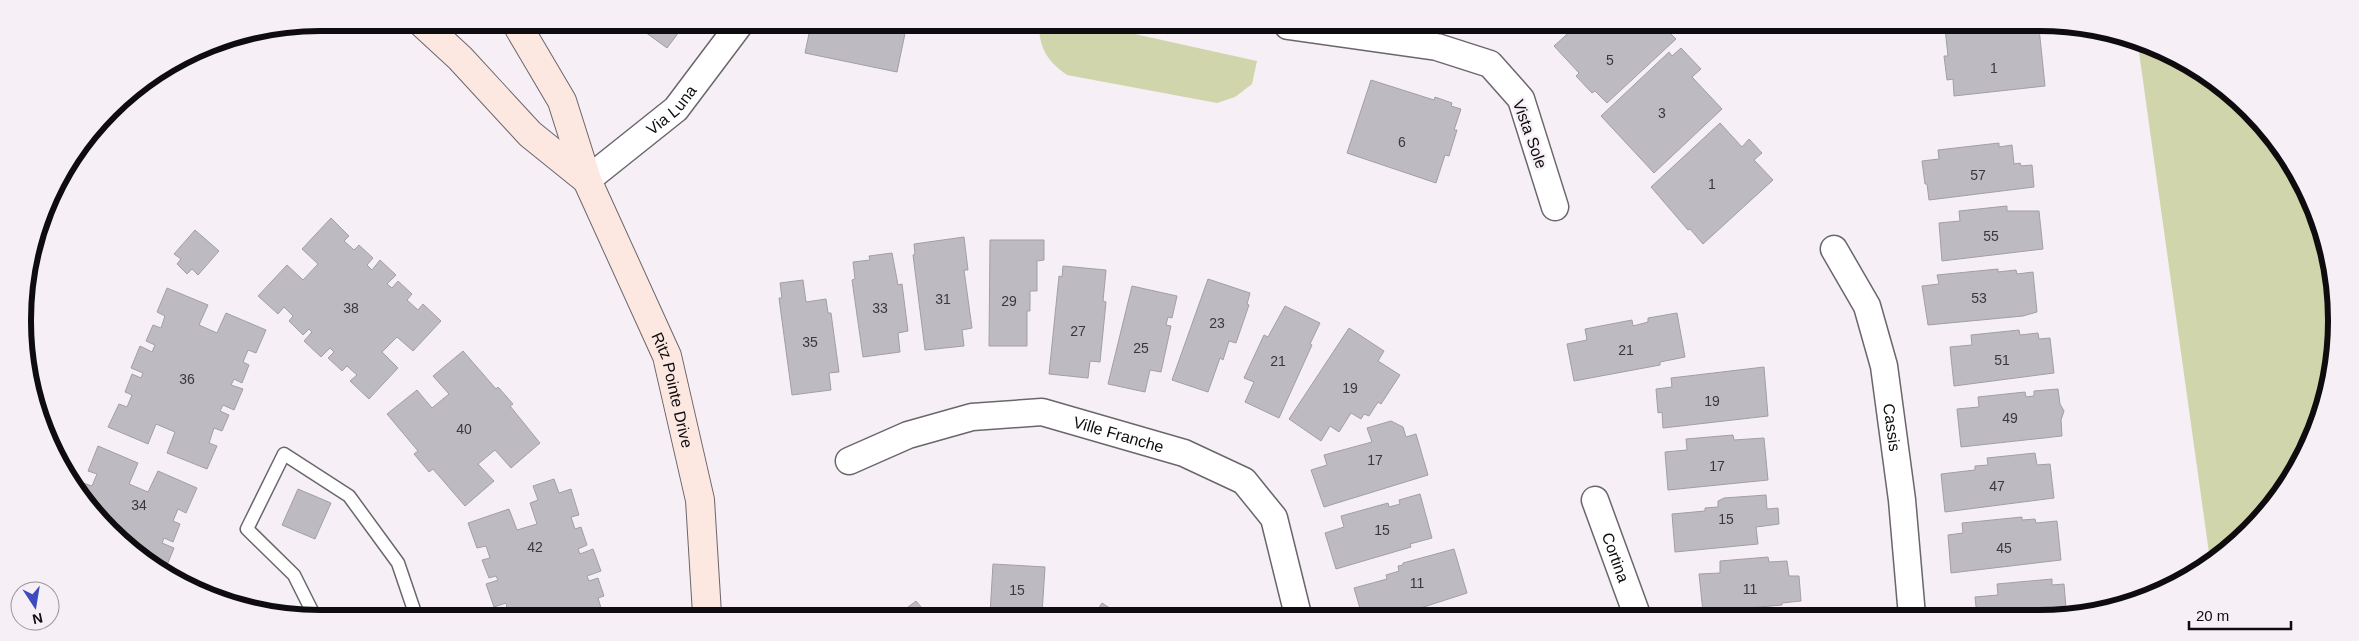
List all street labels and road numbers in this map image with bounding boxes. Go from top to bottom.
street label: Via Luna [643,82,699,138]
street label: Vista Sole [1510,97,1550,171]
street label: Ritz Pointe Drive [649,329,696,449]
street label: Cassis [1881,402,1904,452]
street label: Ville Franche [1072,413,1166,455]
street label: Cortina [1599,530,1633,585]

